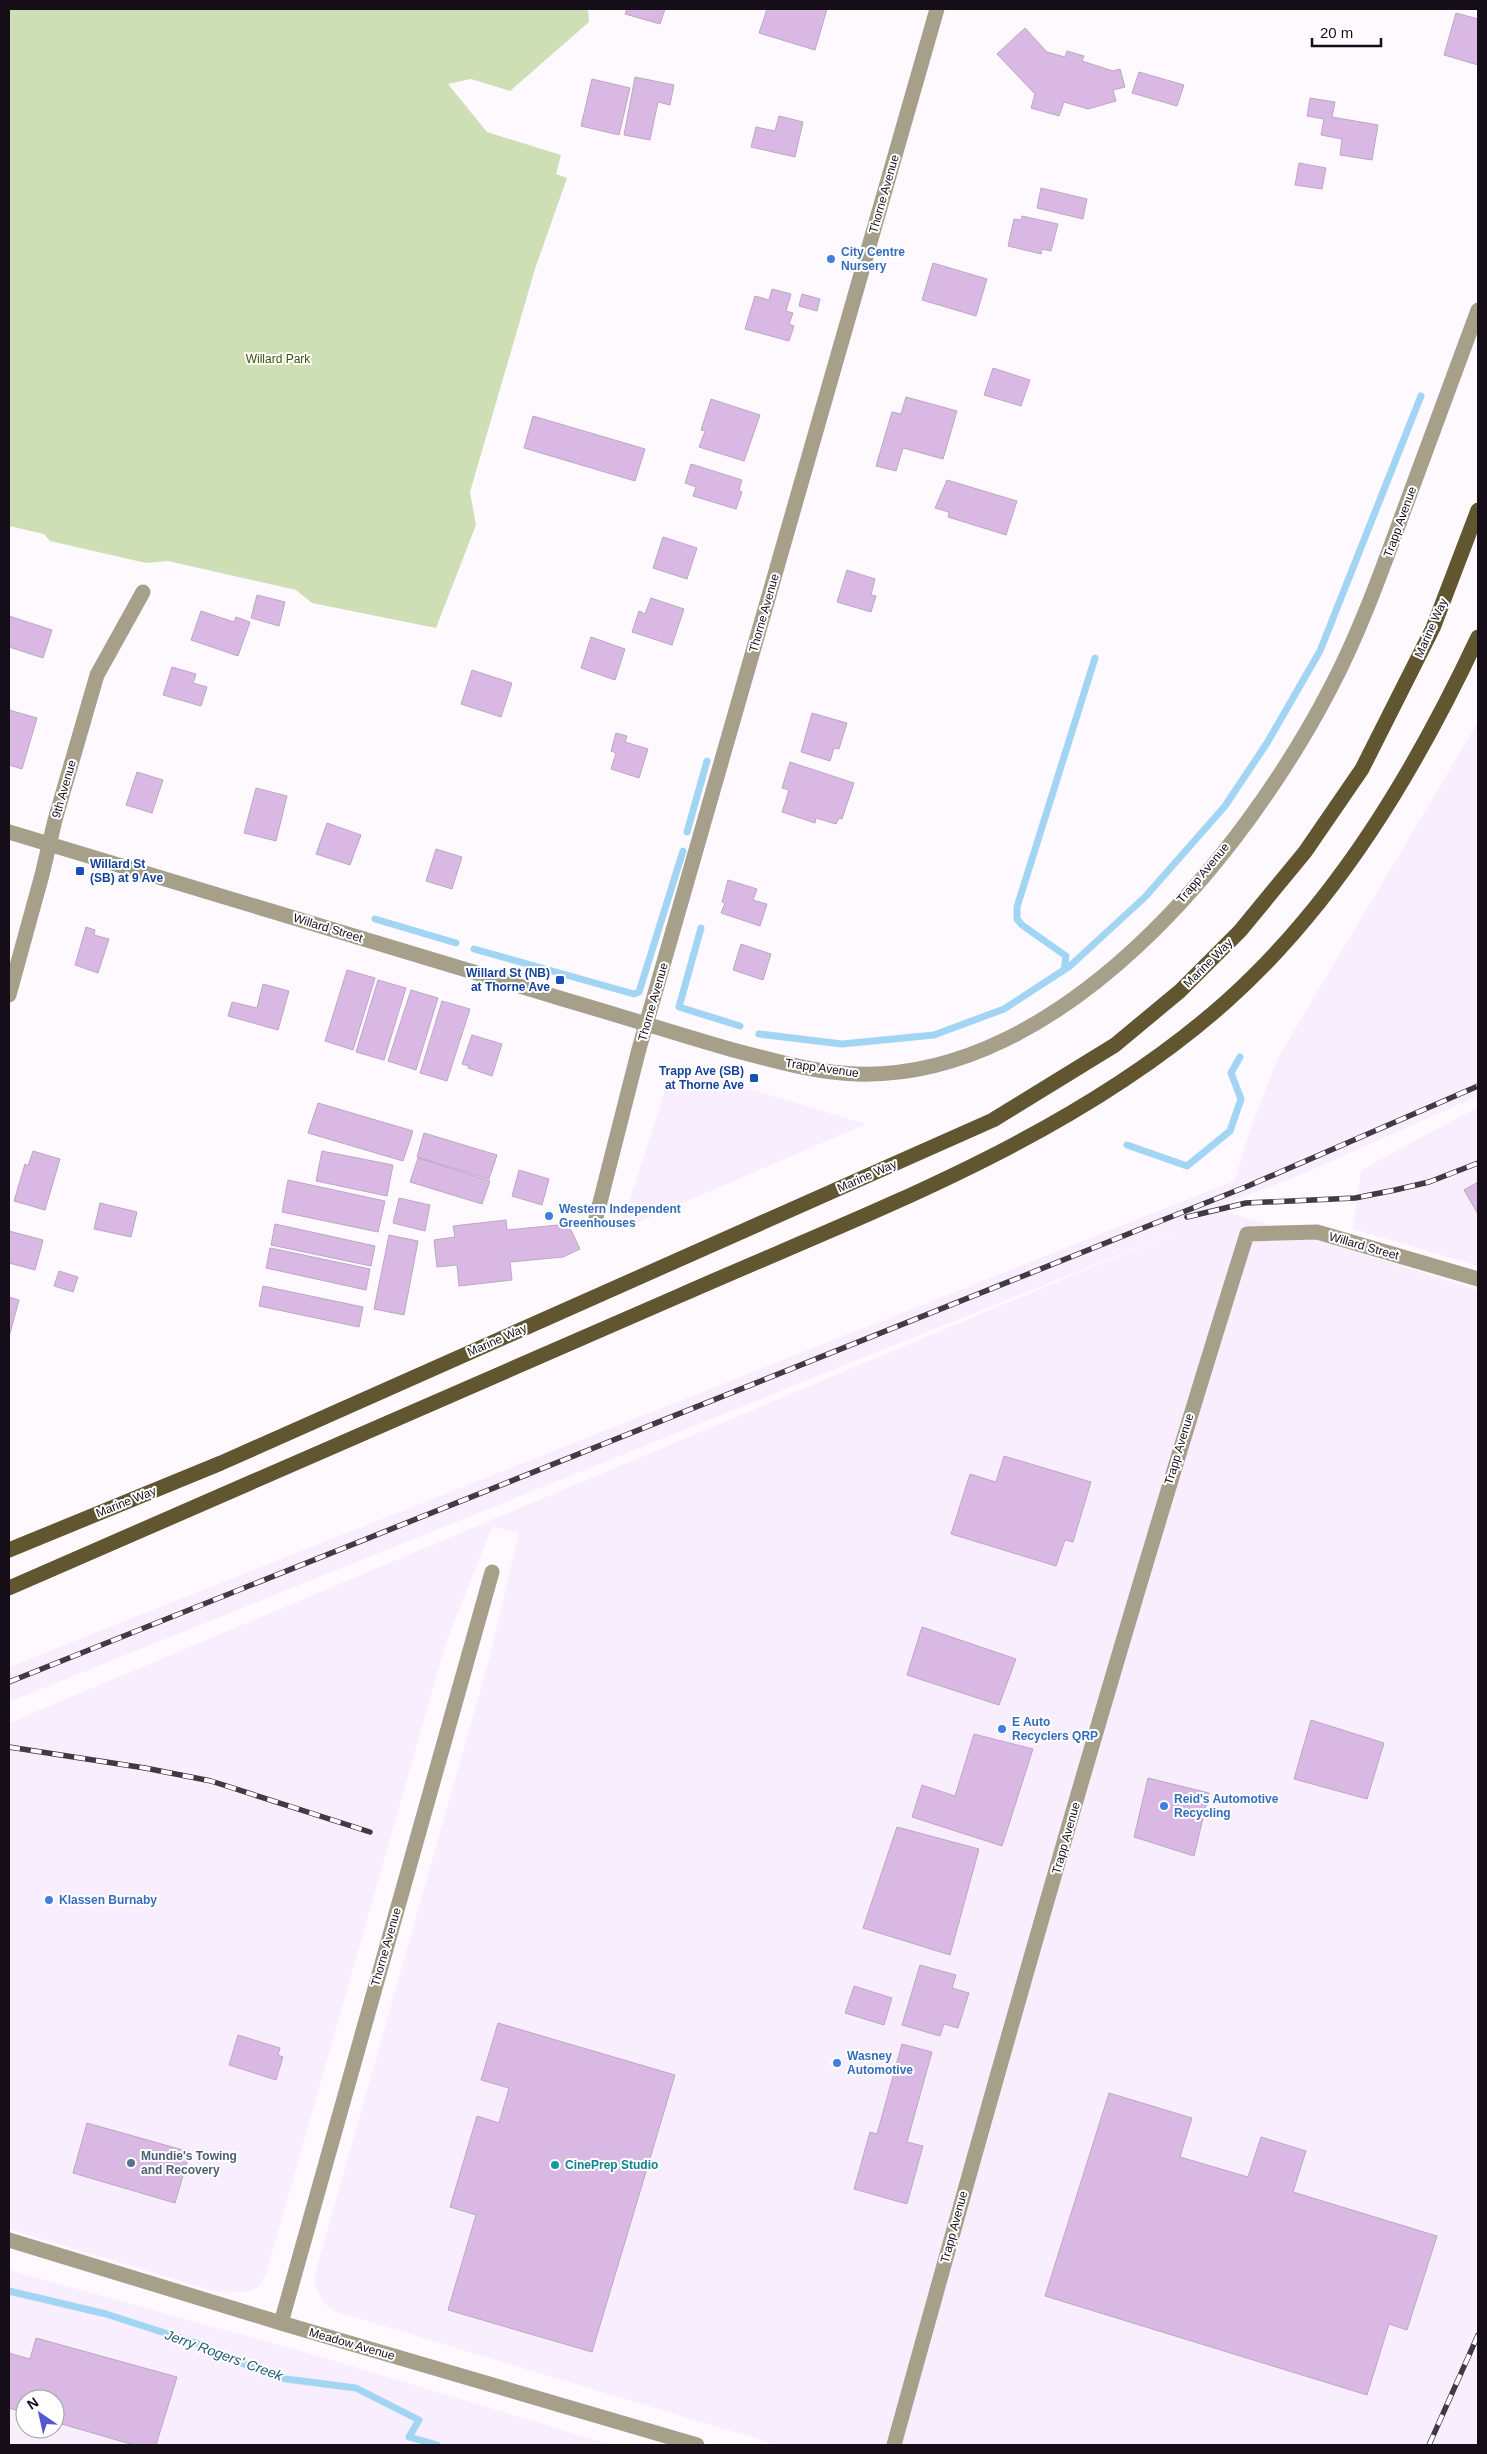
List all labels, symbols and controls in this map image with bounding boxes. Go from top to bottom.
scale bar [1312,15,1381,47]
text: 20 m [1320,24,1353,41]
street label: Thorne Avenue [866,153,902,235]
place label: City Centre Nursery [841,245,905,273]
marker: City Centre Nursery [825,253,837,265]
park label: Willard Park [246,352,311,366]
street label: Trapp Avenue [1381,485,1419,559]
street label: Thorne Avenue [746,572,782,654]
street label: Marine Way [1412,596,1450,660]
street label: 9th Avenue [49,758,79,820]
street label: Trapp Avenue [1174,840,1232,906]
place label: Willard St (SB) at 9 Ave [90,857,163,885]
marker: Willard St (SB) at 9 Ave [74,865,86,877]
street label: Willard Street [292,911,365,945]
street label: Marine Way [1181,936,1235,990]
street label: Thorne Avenue [635,961,671,1043]
place label: Willard St (NB) at Thorne Ave [466,966,550,994]
marker: Willard St (NB) at Thorne Ave [554,974,566,986]
street label: Trapp Avenue [784,1056,860,1080]
place label: Trapp Ave (SB) at Thorne Ave [659,1064,744,1092]
marker: Trapp Ave (SB) at Thorne Ave [748,1072,760,1084]
street label: Marine Way [835,1157,899,1195]
place label: Western Independent Greenhouses [559,1202,681,1230]
marker: Western Independent Greenhouses [543,1210,555,1222]
street label: Willard Street [1327,1229,1401,1263]
street label: Marine Way [465,1321,529,1359]
street label: Trapp Avenue [1161,1411,1197,1486]
street label: Marine Way [94,1484,158,1520]
place label: E Auto Recyclers QRP [1012,1715,1098,1743]
marker: E Auto Recyclers QRP [996,1723,1008,1735]
place label: Reid's Automotive Recycling [1174,1792,1279,1820]
street label: Trapp Avenue [1049,1800,1083,1876]
marker: Reid's Automotive Recycling [1158,1800,1170,1812]
place label: Klassen Burnaby [59,1893,157,1907]
marker: Klassen Burnaby [43,1894,55,1906]
street label: Thorne Avenue [368,1906,404,1988]
place label: Wasney Automotive [847,2049,913,2077]
marker: Wasney Automotive [831,2057,843,2069]
place label: Mundie's Towing and Recovery [141,2149,237,2177]
marker: Mundie's Towing and Recovery [125,2157,137,2169]
place label: CinePrep Studio [565,2158,658,2172]
marker: CinePrep Studio [549,2159,561,2171]
street label: Trapp Avenue [938,2189,970,2265]
street label: Meadow Avenue [308,2325,397,2363]
water label: Jerry Rogers' Creek [162,2326,286,2384]
north arrow [15,2389,65,2439]
text: N [24,2394,41,2413]

